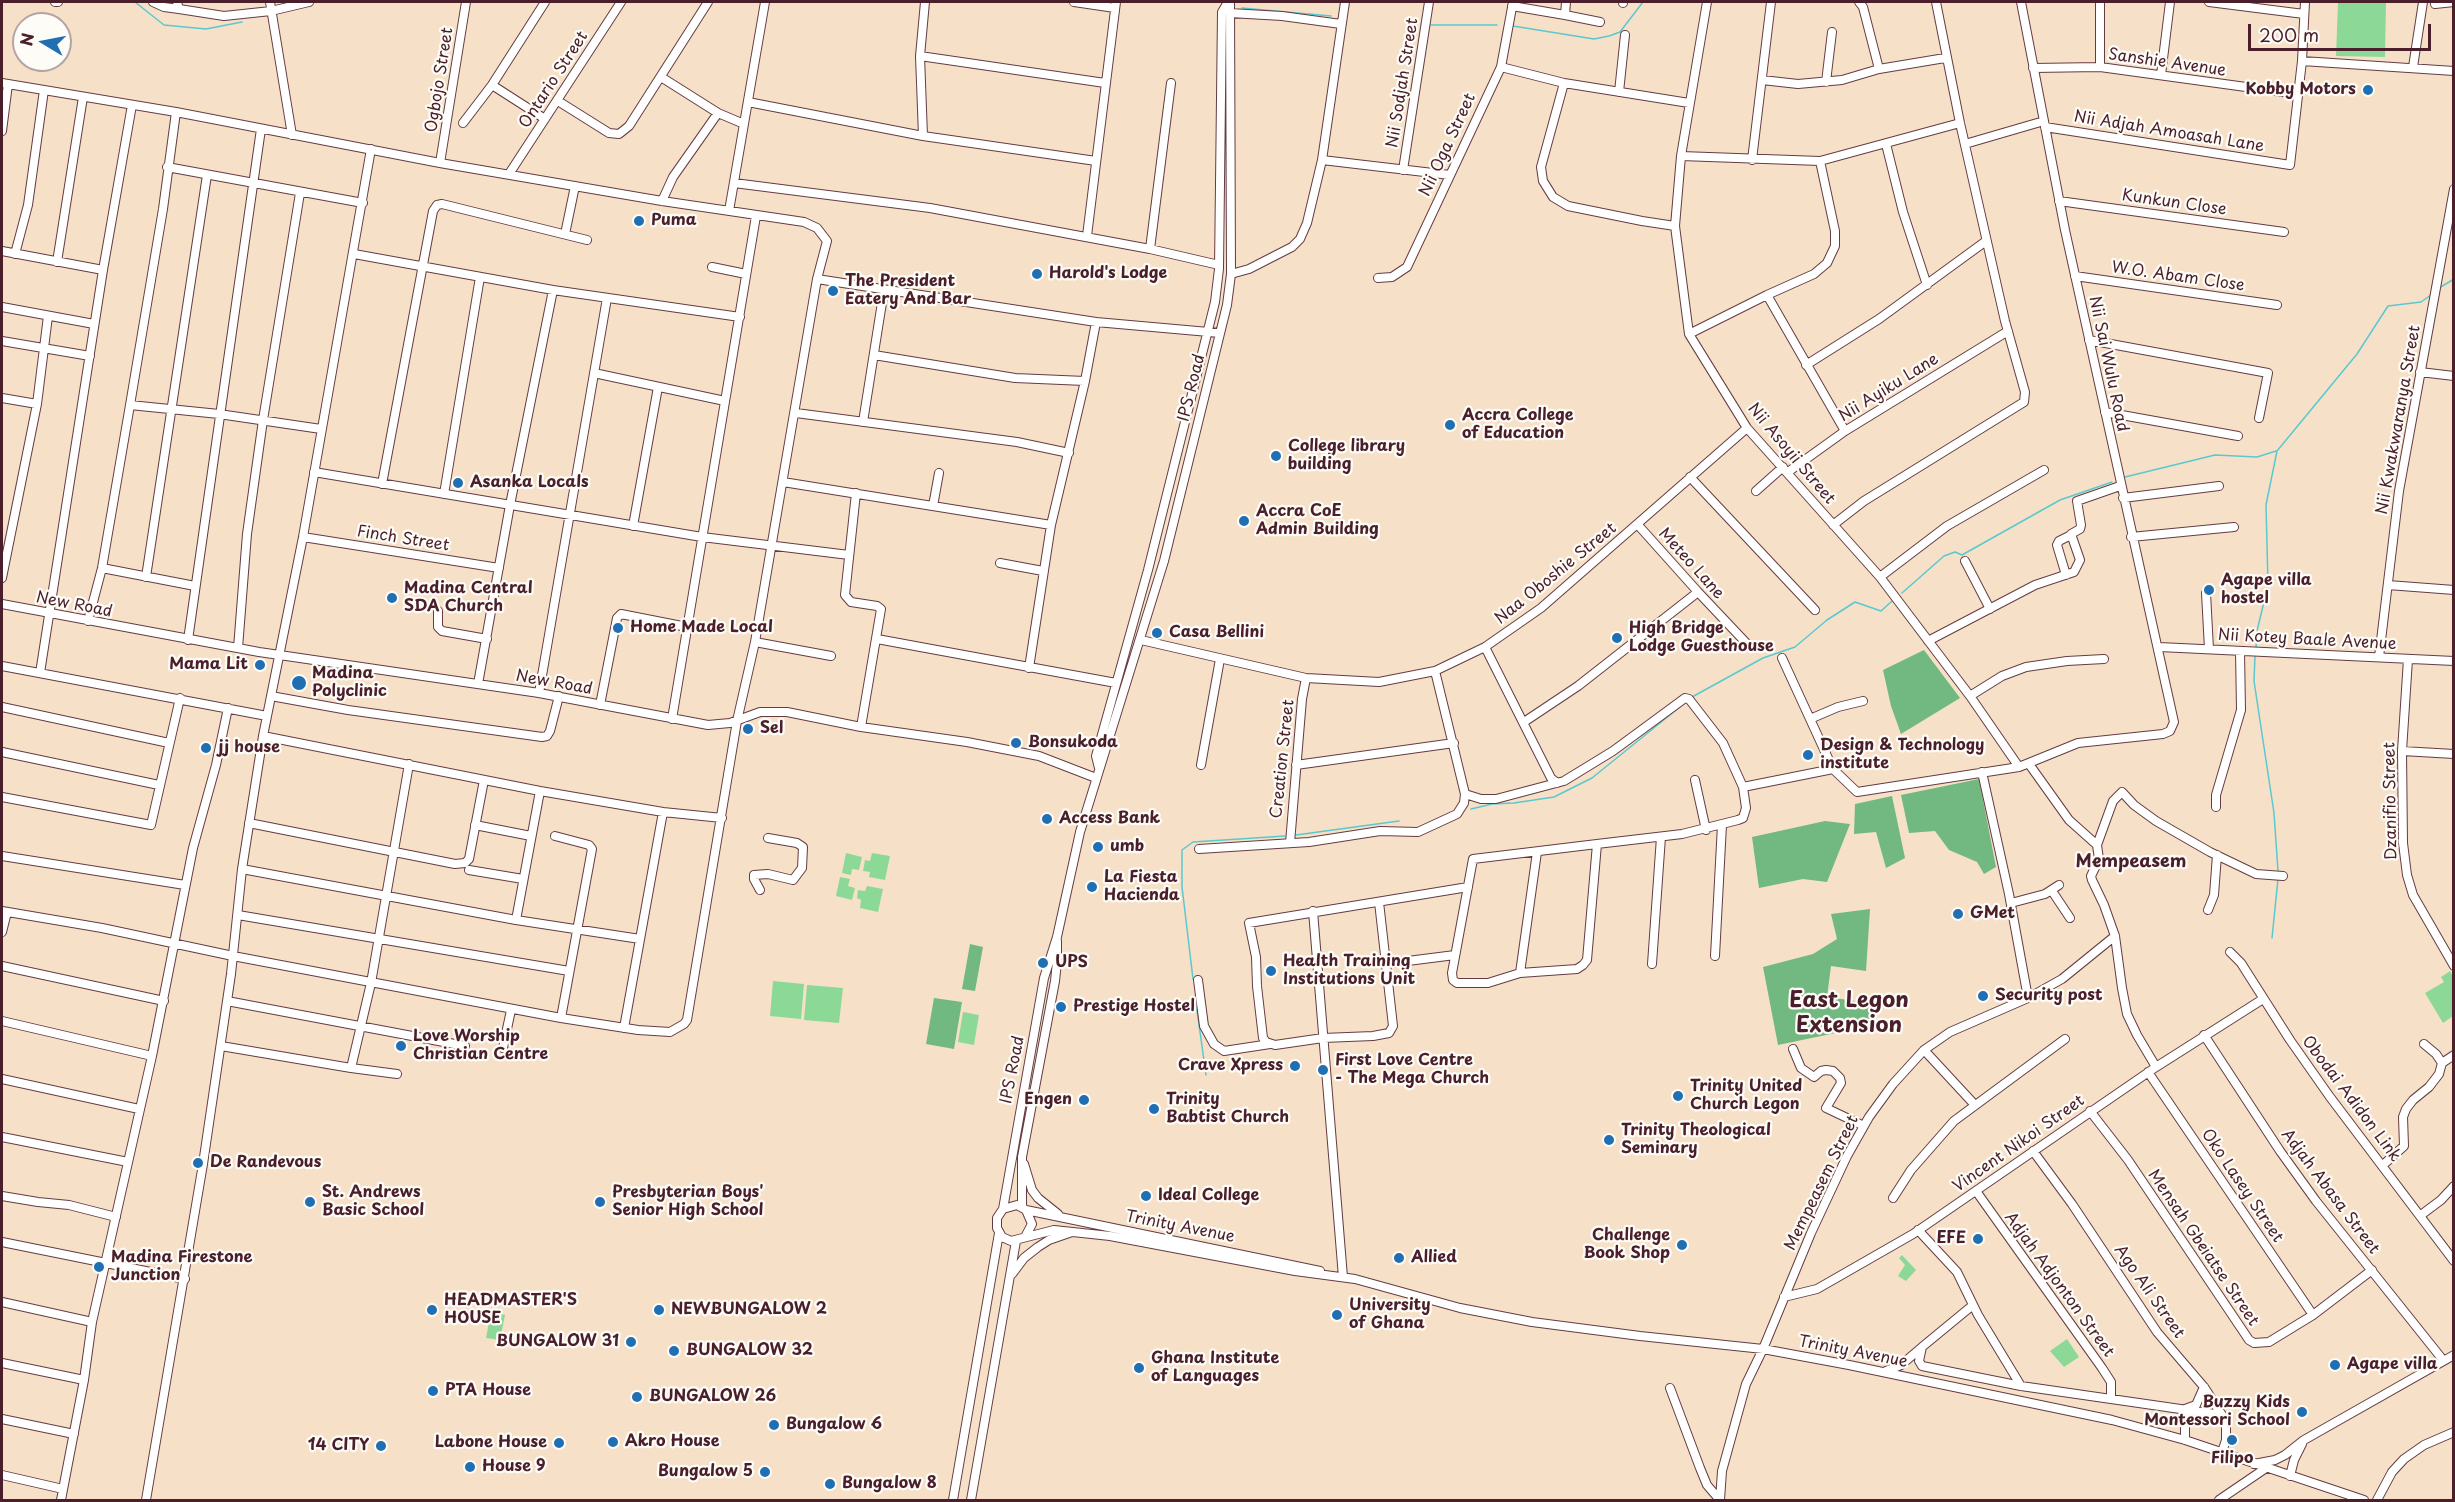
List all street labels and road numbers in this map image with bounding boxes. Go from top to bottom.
street label: Nii Sodjah Street [1383,17,1423,149]
street label: Ogbojo Street [422,26,458,134]
street label: Ontario Street [515,28,593,132]
street label: Sanshie Avenue [2107,45,2227,81]
street label: Nii Oga Street [1416,90,1480,200]
street label: Nii Adjah Amoasah Lane [2073,107,2265,157]
street label: Kunkun Close [2121,186,2227,220]
street label: W.O. Abam Close [2110,258,2246,296]
street label: Nii Sai Wulu Road [2084,294,2132,434]
street label: Nii Kwakwaranya Street [2373,324,2425,516]
street label: Nii Ayiku Lane [1836,350,1942,426]
street label: IPS Road [1174,352,1210,424]
street label: Nii Asoyii Street [1743,400,1839,508]
street label: Naa Oboshie Street [1491,519,1621,629]
street label: Finch Street [355,522,451,556]
street label: Meteo Lane [1654,524,1728,604]
street label: New Road [34,588,114,622]
street label: Nii Kotey Baale Avenue [2217,626,2397,654]
street label: New Road [514,667,594,699]
street label: Creation Street [1267,699,1299,819]
street label: Dzanifio Street [2380,742,2402,860]
street label: Obodai Adidon Link [2297,1032,2405,1166]
street label: IPS Road [997,1034,1029,1106]
street label: Vincent Nikoi Street [1950,1091,2088,1197]
street label: Mempeasem Street [1781,1112,1863,1254]
street label: Oko Lasey Street [2197,1126,2287,1246]
street label: Adjah Abasa Street [2277,1126,2383,1258]
street label: Mensah Gbeiatse Street [2143,1166,2263,1330]
street label: Trinity Avenue [1124,1207,1236,1247]
street label: Adjah Adjonton Street [2000,1209,2118,1361]
street label: Ago Ali Street [2110,1242,2188,1342]
street label: Trinity Avenue [1797,1332,1909,1372]

